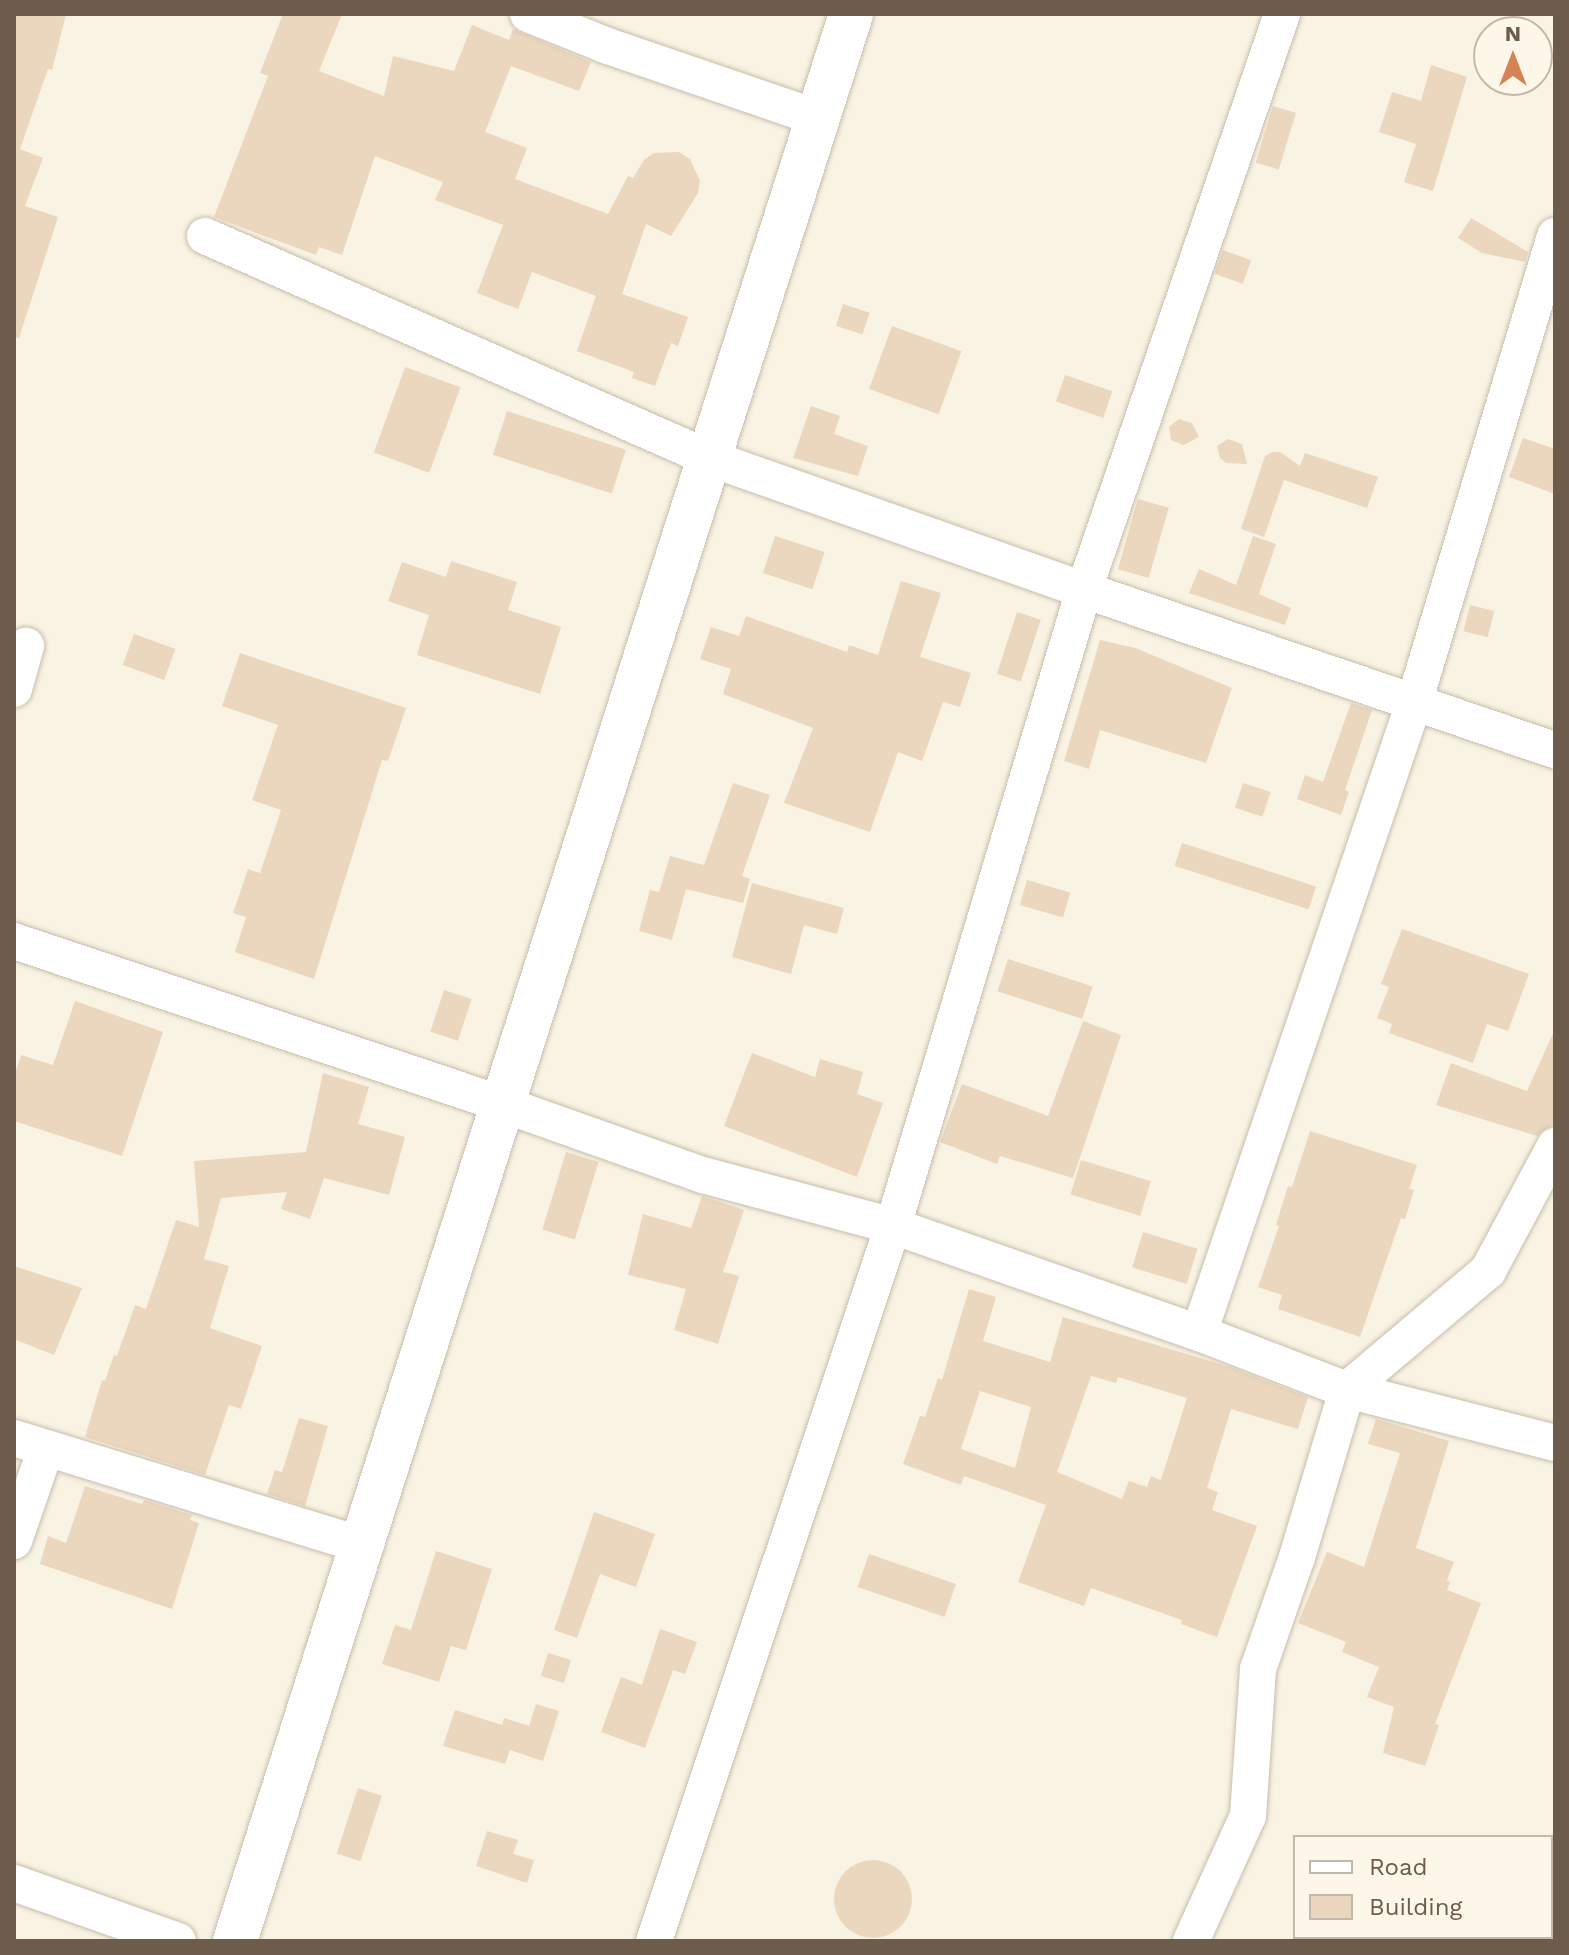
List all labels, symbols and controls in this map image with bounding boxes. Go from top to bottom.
north arrow [1473,16,1553,96]
text: N [1505,21,1521,46]
legend [1293,1835,1553,1939]
text: Road [1369,1853,1428,1881]
text: Building [1369,1893,1462,1921]

